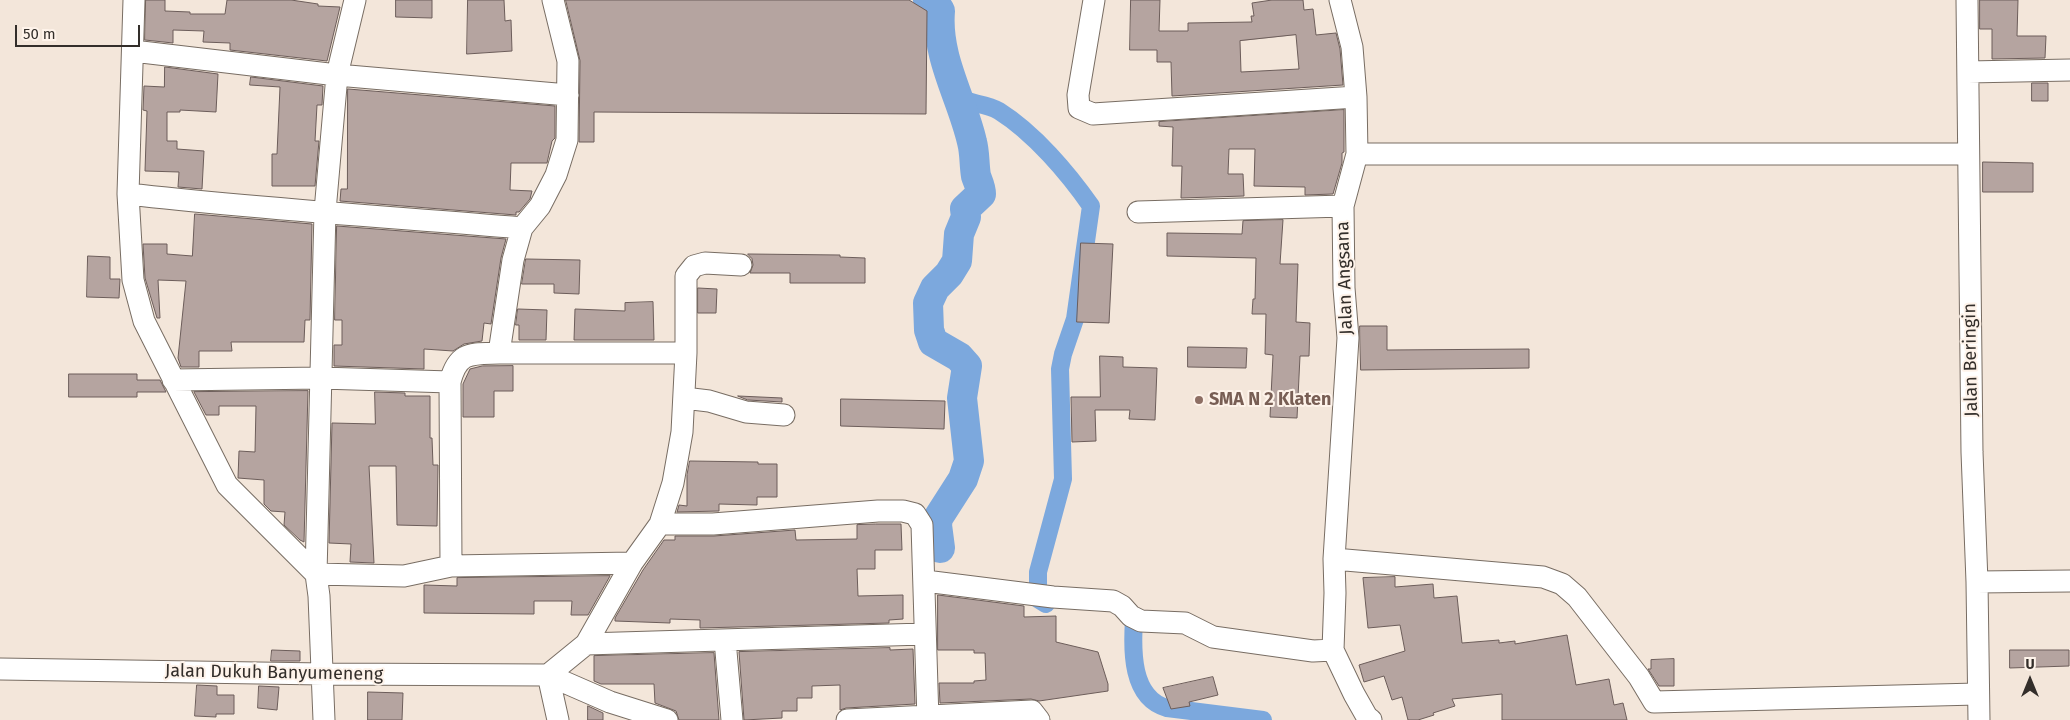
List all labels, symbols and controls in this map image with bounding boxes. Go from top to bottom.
scale bar [18,15,142,47]
text: 50 m [23,25,56,43]
street label: Jalan Angsana [1332,221,1358,335]
street label: Jalan Beringin [1959,303,1983,417]
place label: SMA N 2 Klaten [1209,389,1331,411]
marker: SMA N 2 Klaten [1193,394,1205,406]
north arrow [2005,655,2055,705]
text: U [2025,656,2035,673]
street label: Jalan Dukuh Banyumeneng [165,660,383,686]

